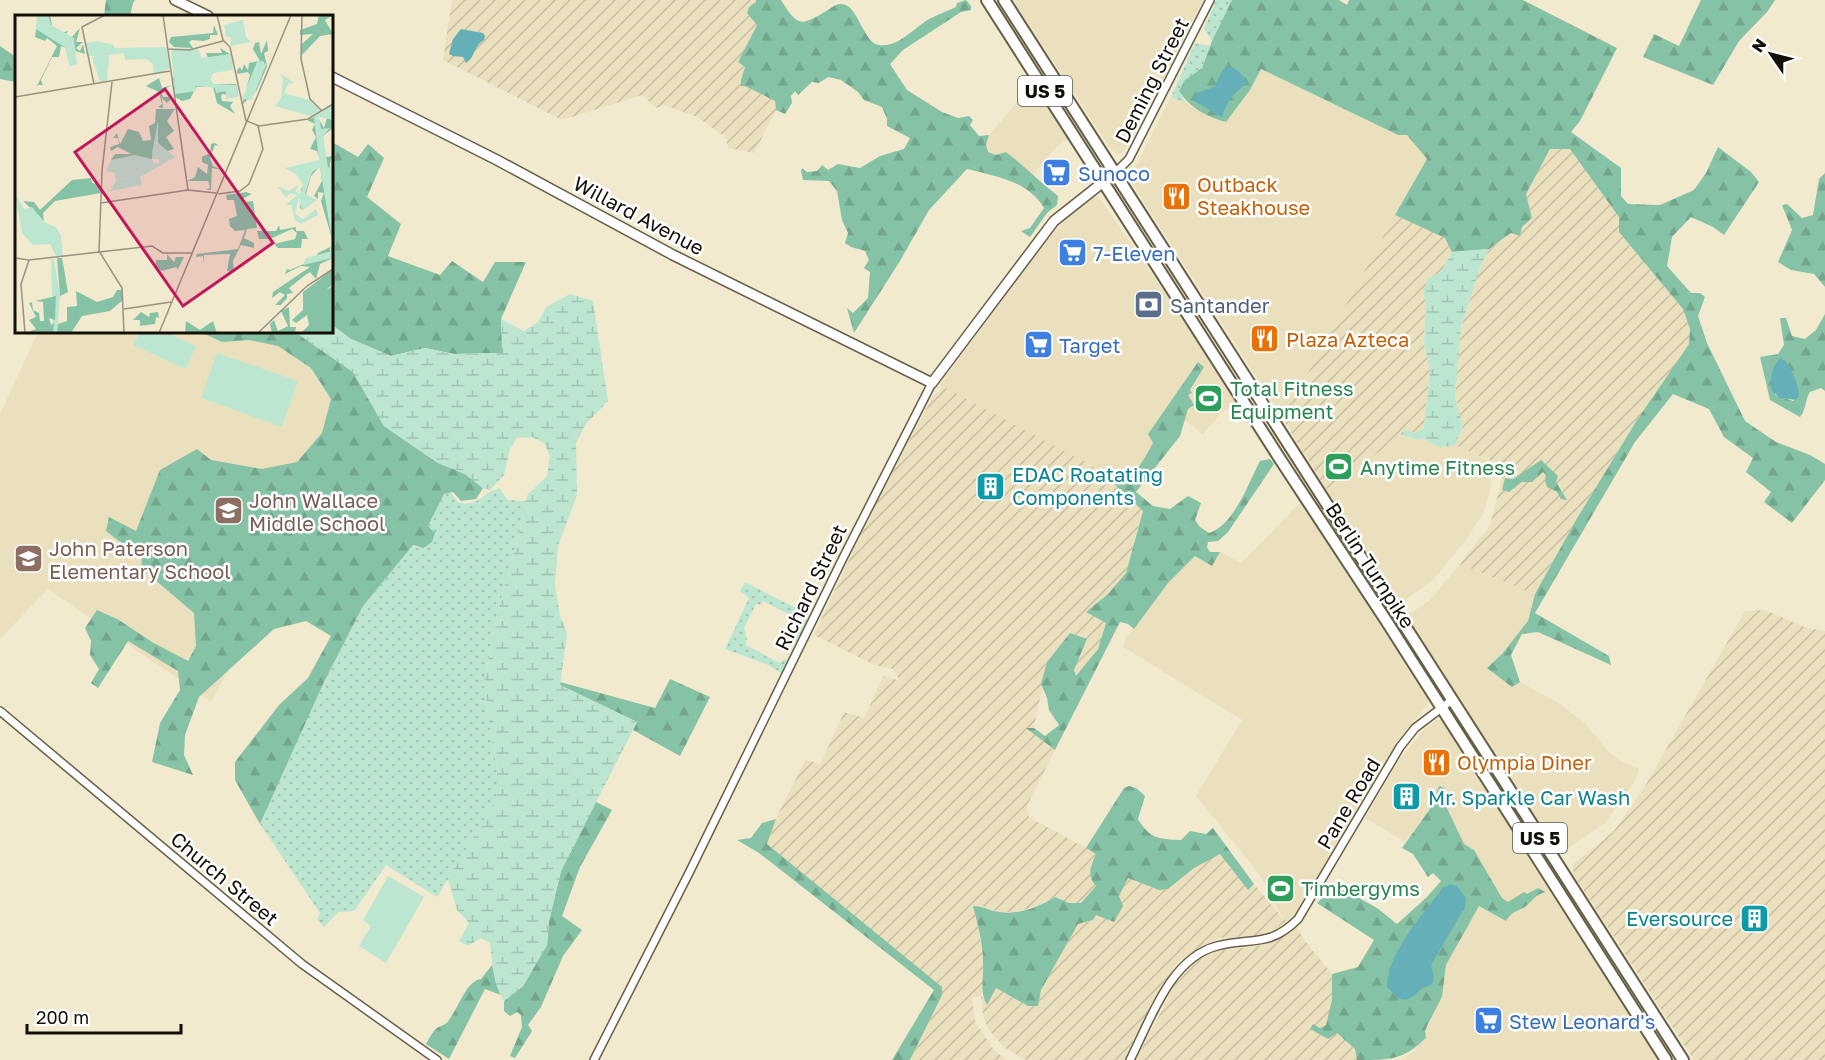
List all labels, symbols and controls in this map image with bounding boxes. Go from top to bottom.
street label: Deming Street [1109,13,1193,147]
inset map [15,15,333,333]
north arrow [1741,24,1801,84]
text: N [1747,35,1770,56]
road number: US 5 [1018,76,1072,106]
supermarket icon: Sunoco [1041,157,1073,189]
place label: Sunoco [1078,161,1150,185]
street label: Willard Avenue [570,171,708,259]
place label: Outback Steakhouse [1197,172,1310,219]
restaurant icon: Outback Steakhouse [1160,180,1192,212]
supermarket icon: 7-Eleven [1056,237,1088,269]
place label: 7-Eleven [1093,241,1176,265]
bank icon: Santander [1133,289,1165,321]
place label: Santander [1170,293,1270,317]
restaurant icon: Plaza Azteca [1249,323,1281,355]
place label: Plaza Azteca [1286,327,1409,351]
supermarket icon: Target [1022,329,1054,361]
place label: Target [1059,333,1120,357]
place label: Total Fitness Equipment [1230,376,1354,423]
sports icon: Total Fitness Equipment [1193,383,1225,415]
sports icon: Anytime Fitness [1323,451,1355,483]
place label: Anytime Fitness [1360,455,1515,479]
place label: EDAC Roatating Components [1012,462,1163,509]
building icon: EDAC Roatating Components [975,470,1007,502]
place label: John Wallace Middle School [249,488,385,535]
school or university icon: John Wallace Middle School [212,495,244,527]
street label: Berlin Turnpike [1321,498,1421,632]
street label: Richard Street [769,520,851,654]
place label: John Paterson Elementary School [49,536,231,583]
school or university icon: John Paterson Elementary School [12,543,44,575]
restaurant icon: Olympia Diner [1420,746,1452,778]
place label: Olympia Diner [1457,750,1592,774]
street label: Pane Road [1311,753,1385,853]
building icon: Mr. Sparkle Car Wash [1391,781,1423,813]
place label: Mr. Sparkle Car Wash [1428,785,1630,809]
road number: US 5 [1513,823,1567,853]
street label: Church Street [166,826,284,930]
sports icon: Timbergyms [1264,872,1296,904]
place label: Timbergyms [1301,876,1420,900]
building icon: Eversource [1738,902,1770,934]
place label: Eversource [1626,906,1733,930]
scale bar [27,997,182,1035]
supermarket icon: Stew Leonard's [1472,1005,1504,1037]
text: 200 m [36,1006,89,1028]
place label: Stew Leonard's [1509,1009,1655,1033]

